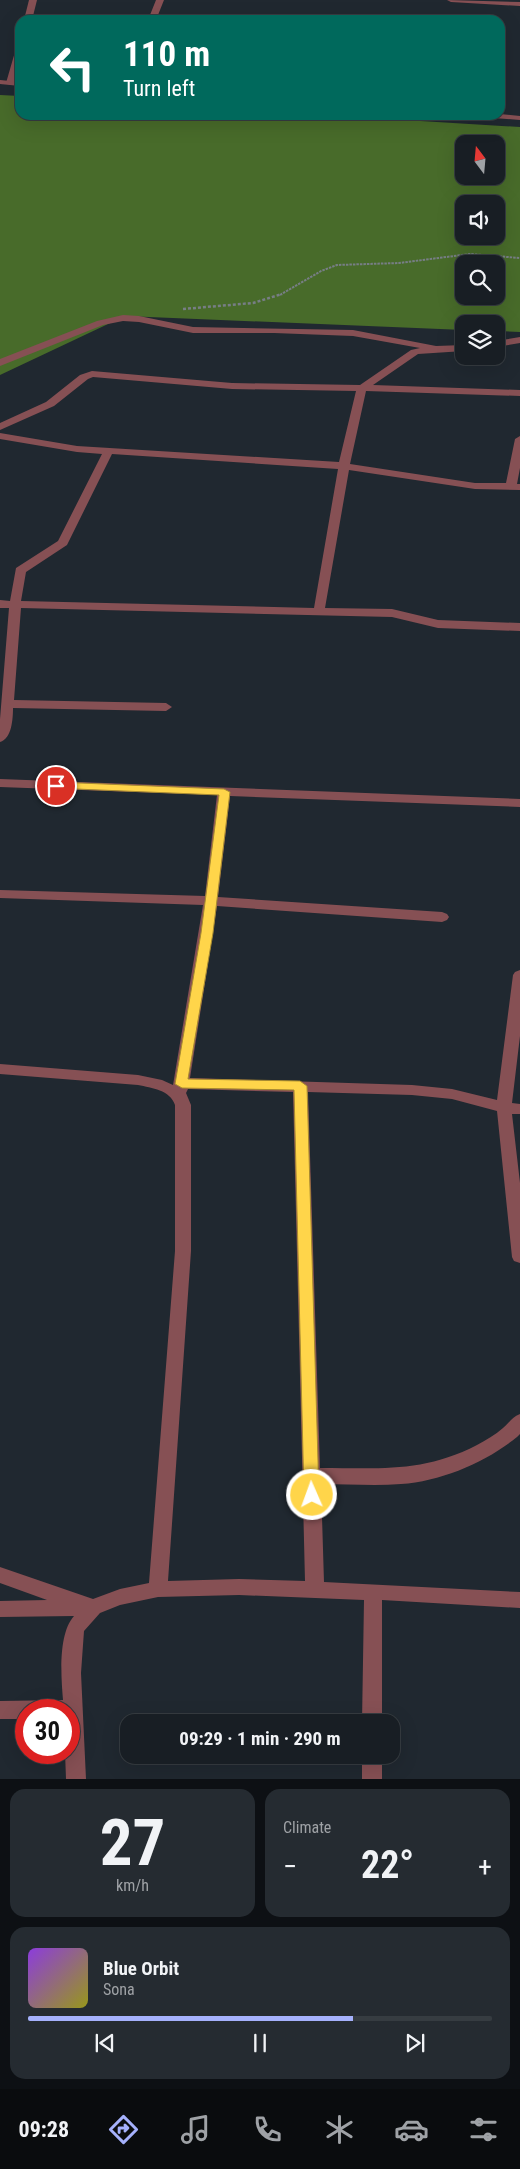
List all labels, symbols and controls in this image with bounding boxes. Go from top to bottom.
text: 110 m [123,34,210,75]
icon: left [40,35,105,100]
text: Turn left [123,76,195,101]
north arrow [455,135,505,185]
map controls [455,135,505,365]
button: sound [455,195,505,245]
button: search [455,255,505,305]
button: layers [455,315,505,365]
pin [35,765,77,807]
icon: arrive [42,772,70,800]
position arrow [285,1468,337,1520]
speed limit sign: 30 [15,1699,80,1764]
text: 09:29 · 1 min · 290 m [179,1727,341,1750]
text: 27 [100,1805,165,1881]
text: Climate [283,1818,331,1837]
text: 22° [361,1843,414,1887]
text: − [283,1850,297,1883]
text: + [478,1850,492,1883]
text: km/h [116,1876,149,1895]
text: Blue Orbit [103,1957,179,1980]
text: Sona [103,1980,135,1999]
icon: previous [91,2029,119,2057]
icon: pause [246,2029,274,2057]
icon: next [401,2029,429,2057]
icon: directions [106,2112,141,2147]
icon: music [178,2112,213,2147]
icon: phone [250,2112,285,2147]
icon: climate [322,2112,357,2147]
icon: car [394,2112,429,2147]
icon: filters [466,2112,501,2147]
text: 09:28 [19,2117,69,2142]

